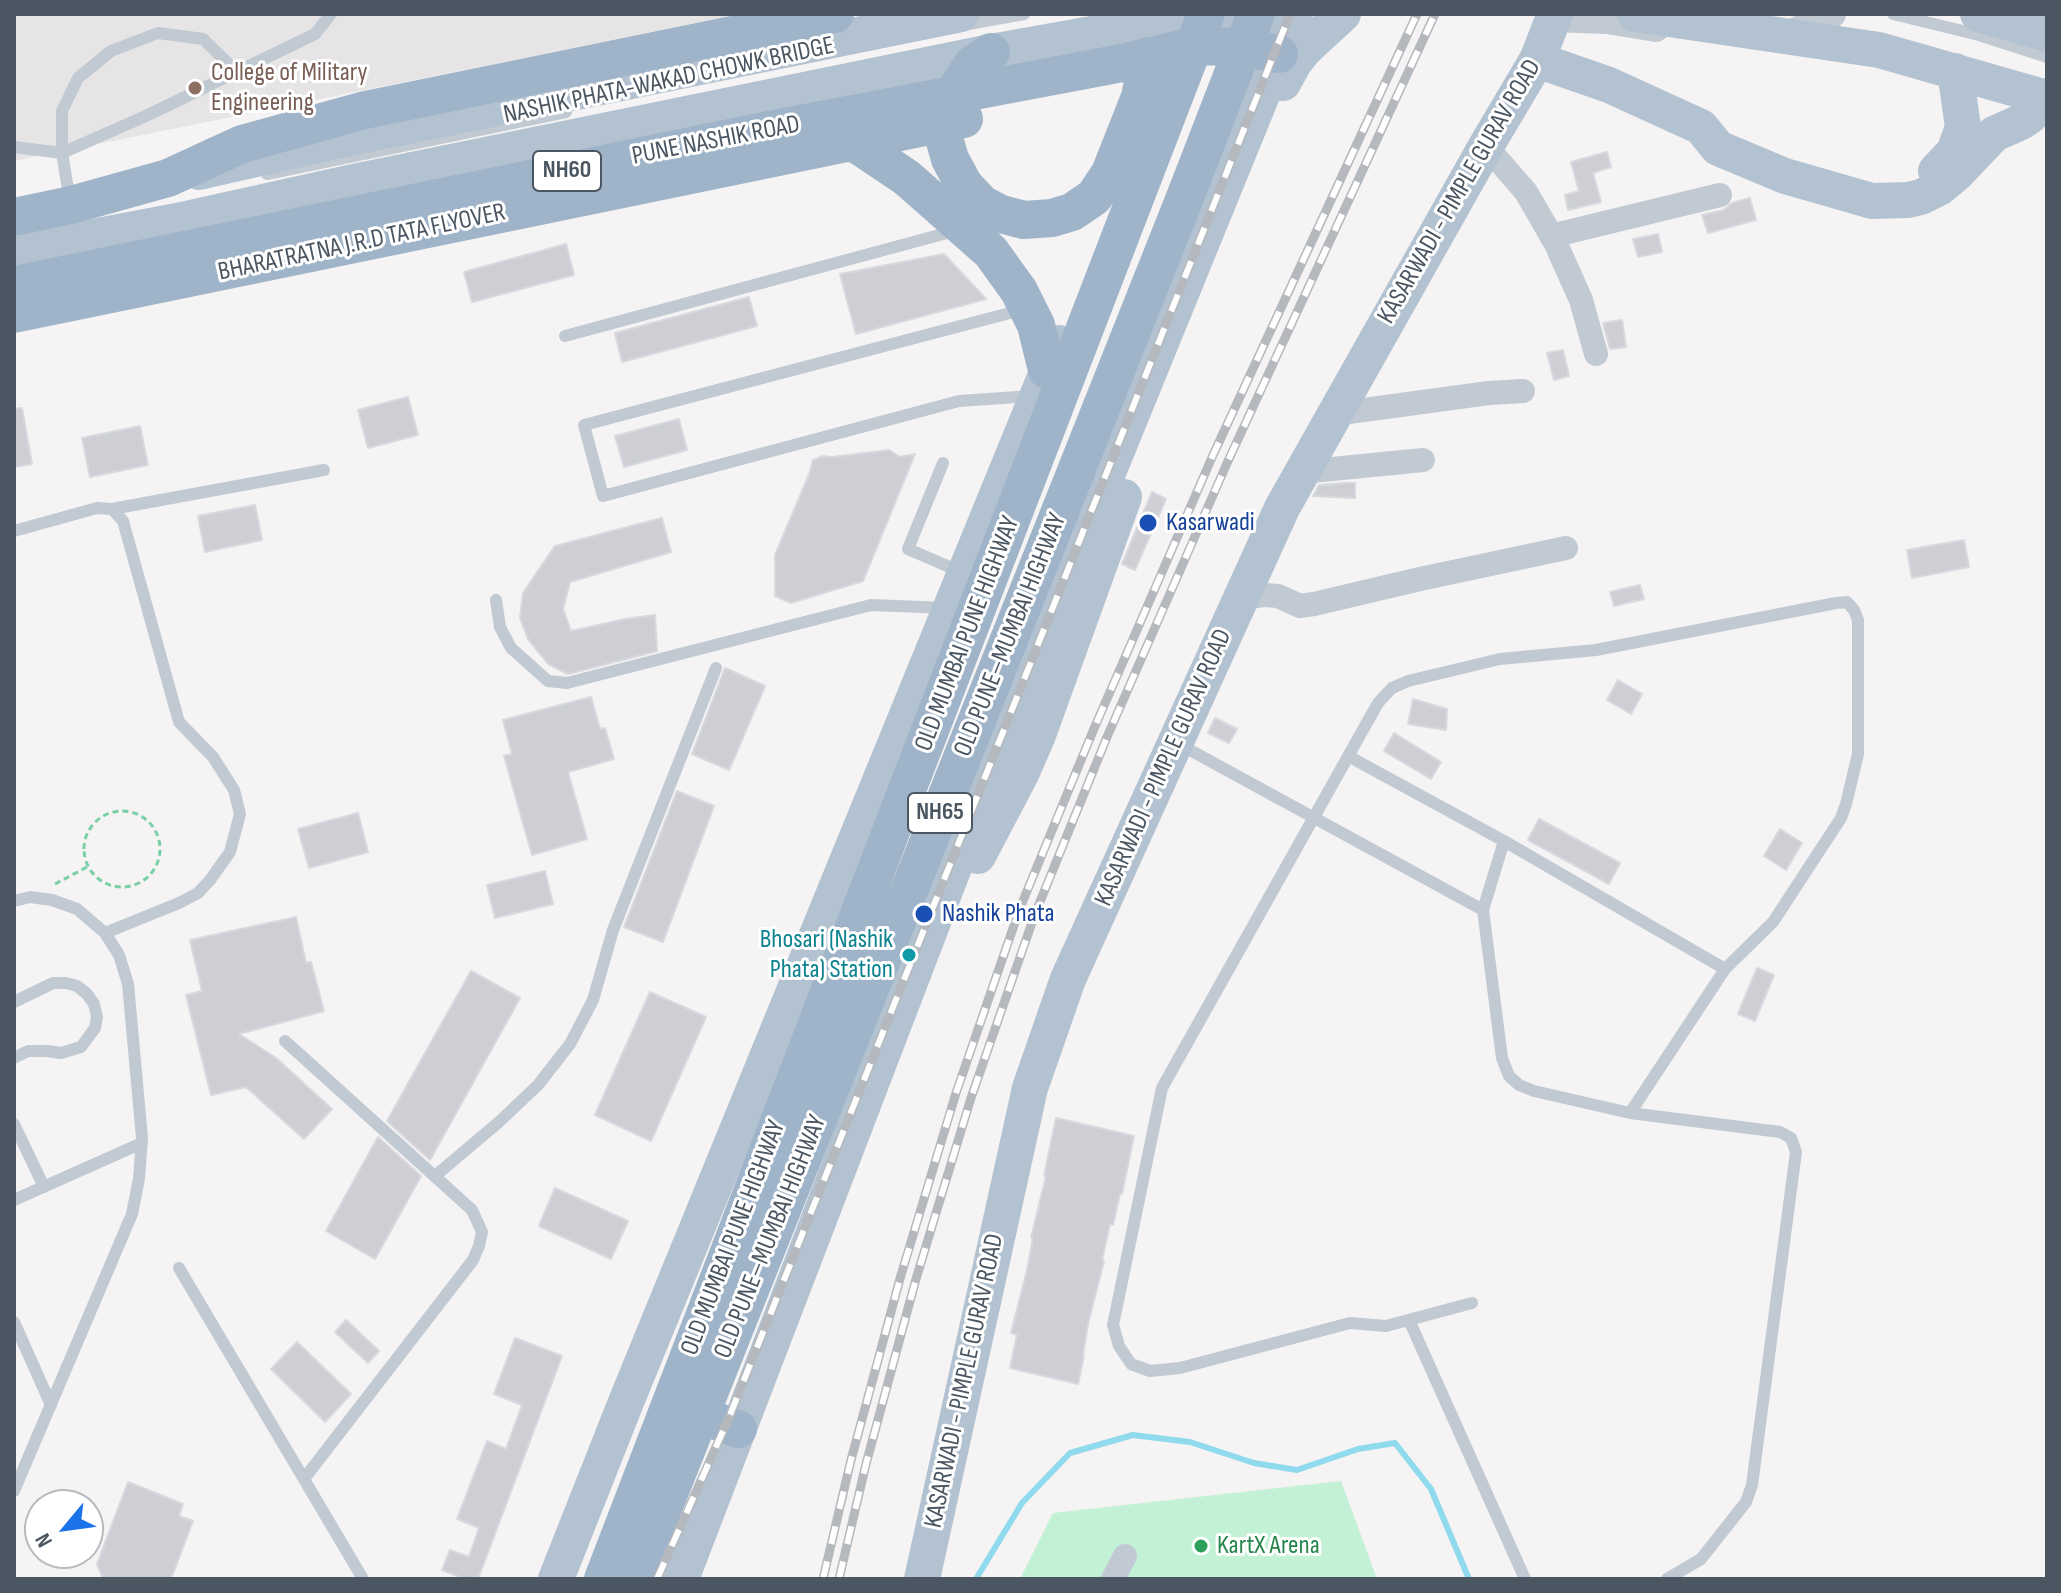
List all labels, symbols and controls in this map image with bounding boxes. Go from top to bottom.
street label: NASHIK PHATA-WAKAD CHOWK BRIDGE [501,31,837,131]
street label: KASARWADI - PIMPLE GURAV ROAD [1372,54,1548,330]
place label: College of Military Engineering [211,57,368,118]
marker: College of Military Engineering [186,79,204,97]
street label: PUNE NASHIK ROAD [629,109,803,173]
road number: NH60 [533,151,601,191]
street label: BHARATRATNA J.R.D TATA FLYOVER [215,197,509,289]
place label: Kasarwadi [1166,507,1255,539]
street label: OLD PUNE–MUMBAI HIGHWAY [948,509,1074,761]
street label: OLD MUMBAI PUNE HIGHWAY [909,512,1027,756]
marker: Kasarwadi [1137,512,1159,534]
street label: KASARWADI - PIMPLE GURAV ROAD [1089,625,1239,911]
road number: NH65 [908,793,972,833]
place label: Nashik Phata [942,898,1055,930]
marker: Nashik Phata [913,903,935,925]
place label: Bhosari (Nashik Phata) Station [760,924,893,986]
marker: Bhosari (Nashik Phata) Station [900,946,918,964]
street label: OLD PUNE–MUMBAI HIGHWAY [708,1111,834,1363]
street label: OLD MUMBAI PUNE HIGHWAY [675,1116,793,1360]
street label: KASARWADI - PIMPLE GURAV ROAD [919,1231,1011,1531]
north arrow [24,1489,104,1569]
text: N [30,1528,59,1552]
place label: KartX Arena [1217,1530,1320,1562]
marker: KartX Arena [1192,1537,1210,1555]

